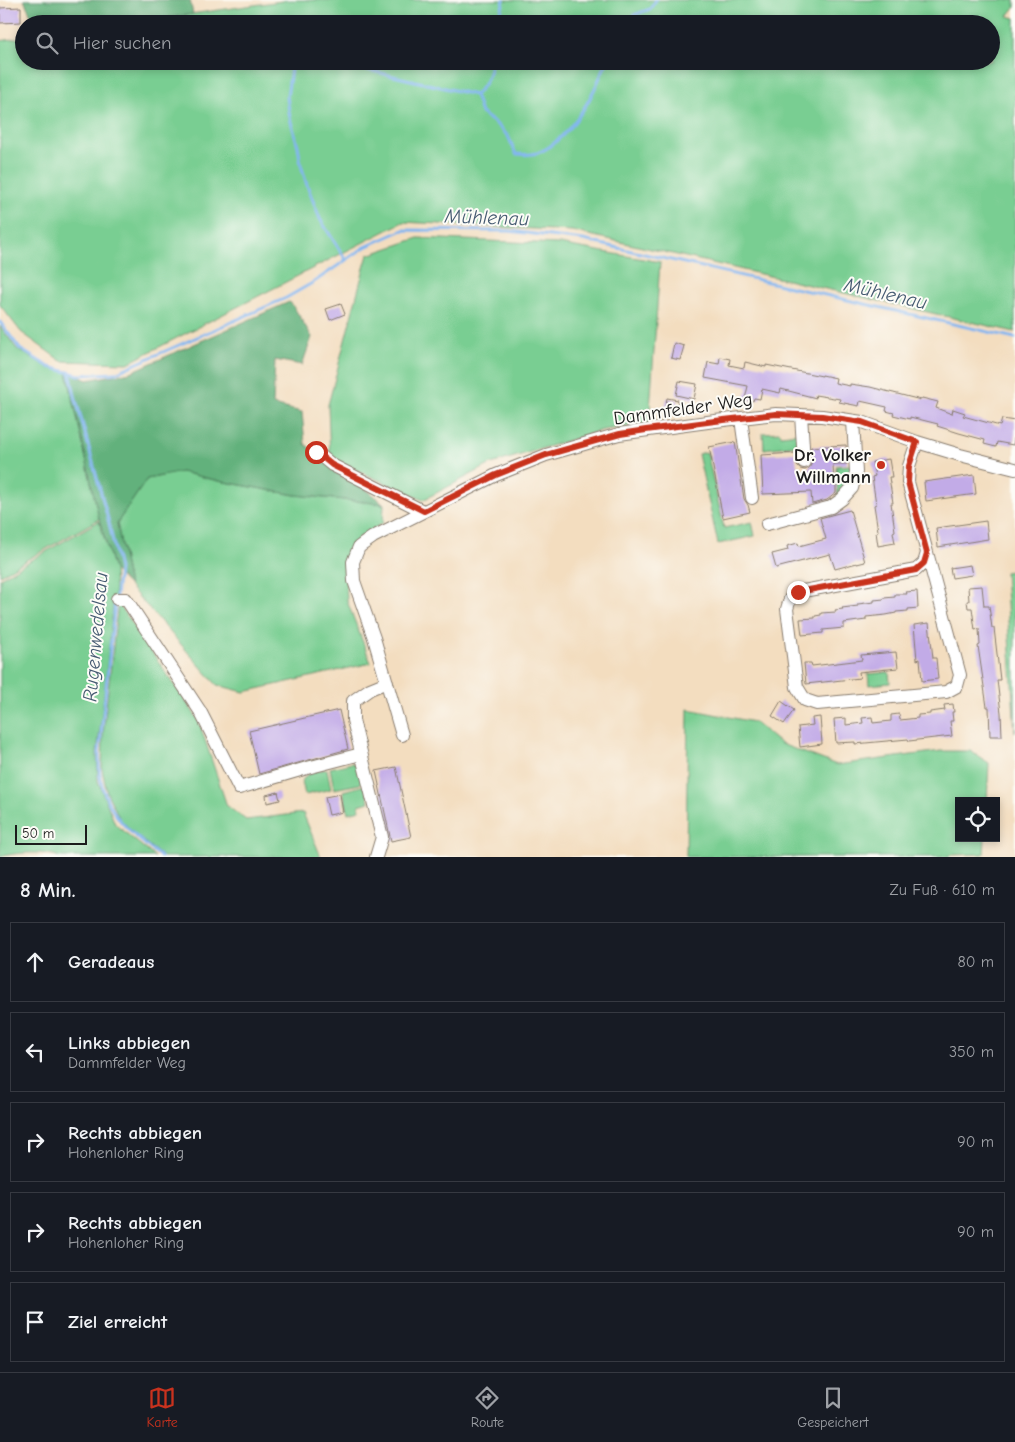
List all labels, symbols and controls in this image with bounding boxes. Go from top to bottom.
search box [15,15,1000,70]
icon: search [33,29,61,57]
text: Hier suchen [73,32,171,54]
water label: Mühlenau [443,204,530,230]
water label: Mühlenau [841,273,930,314]
street label: Dammfelder Weg [612,388,754,430]
route start [305,441,328,464]
place label: Dr. Volker Willmann [794,444,871,488]
marker: Dr. Volker Willmann [875,459,887,471]
water label: Rugenwedelsau [78,571,113,703]
route end [787,581,810,604]
map controls [955,797,1000,842]
button: locate [955,797,1000,842]
scale bar [15,822,88,845]
text: 50 m [22,825,54,842]
text: 8 Min. [20,878,75,902]
text: Zu Fuß · 610 m [890,881,995,899]
icon: ahead [21,948,49,976]
text: Geradeaus [68,951,154,973]
text: 80 m [957,953,994,971]
text: Links abbiegen [68,1032,190,1054]
icon: left [21,1038,49,1066]
text: 350 m [949,1043,994,1061]
text: Dammfelder Weg [68,1054,186,1072]
text: Rechts abbiegen [68,1122,202,1144]
icon: right [21,1128,49,1156]
text: 90 m [957,1133,994,1151]
text: Hohenloher Ring [68,1144,184,1162]
text: Rechts abbiegen [68,1212,202,1234]
icon: right [21,1218,49,1246]
text: 90 m [957,1223,994,1241]
text: Hohenloher Ring [68,1234,184,1252]
icon: arrive [21,1308,49,1336]
text: Ziel erreicht [68,1311,167,1333]
tab: Karte [147,1384,178,1431]
tab: Route [471,1384,504,1431]
tab: Gespeichert [797,1384,868,1431]

